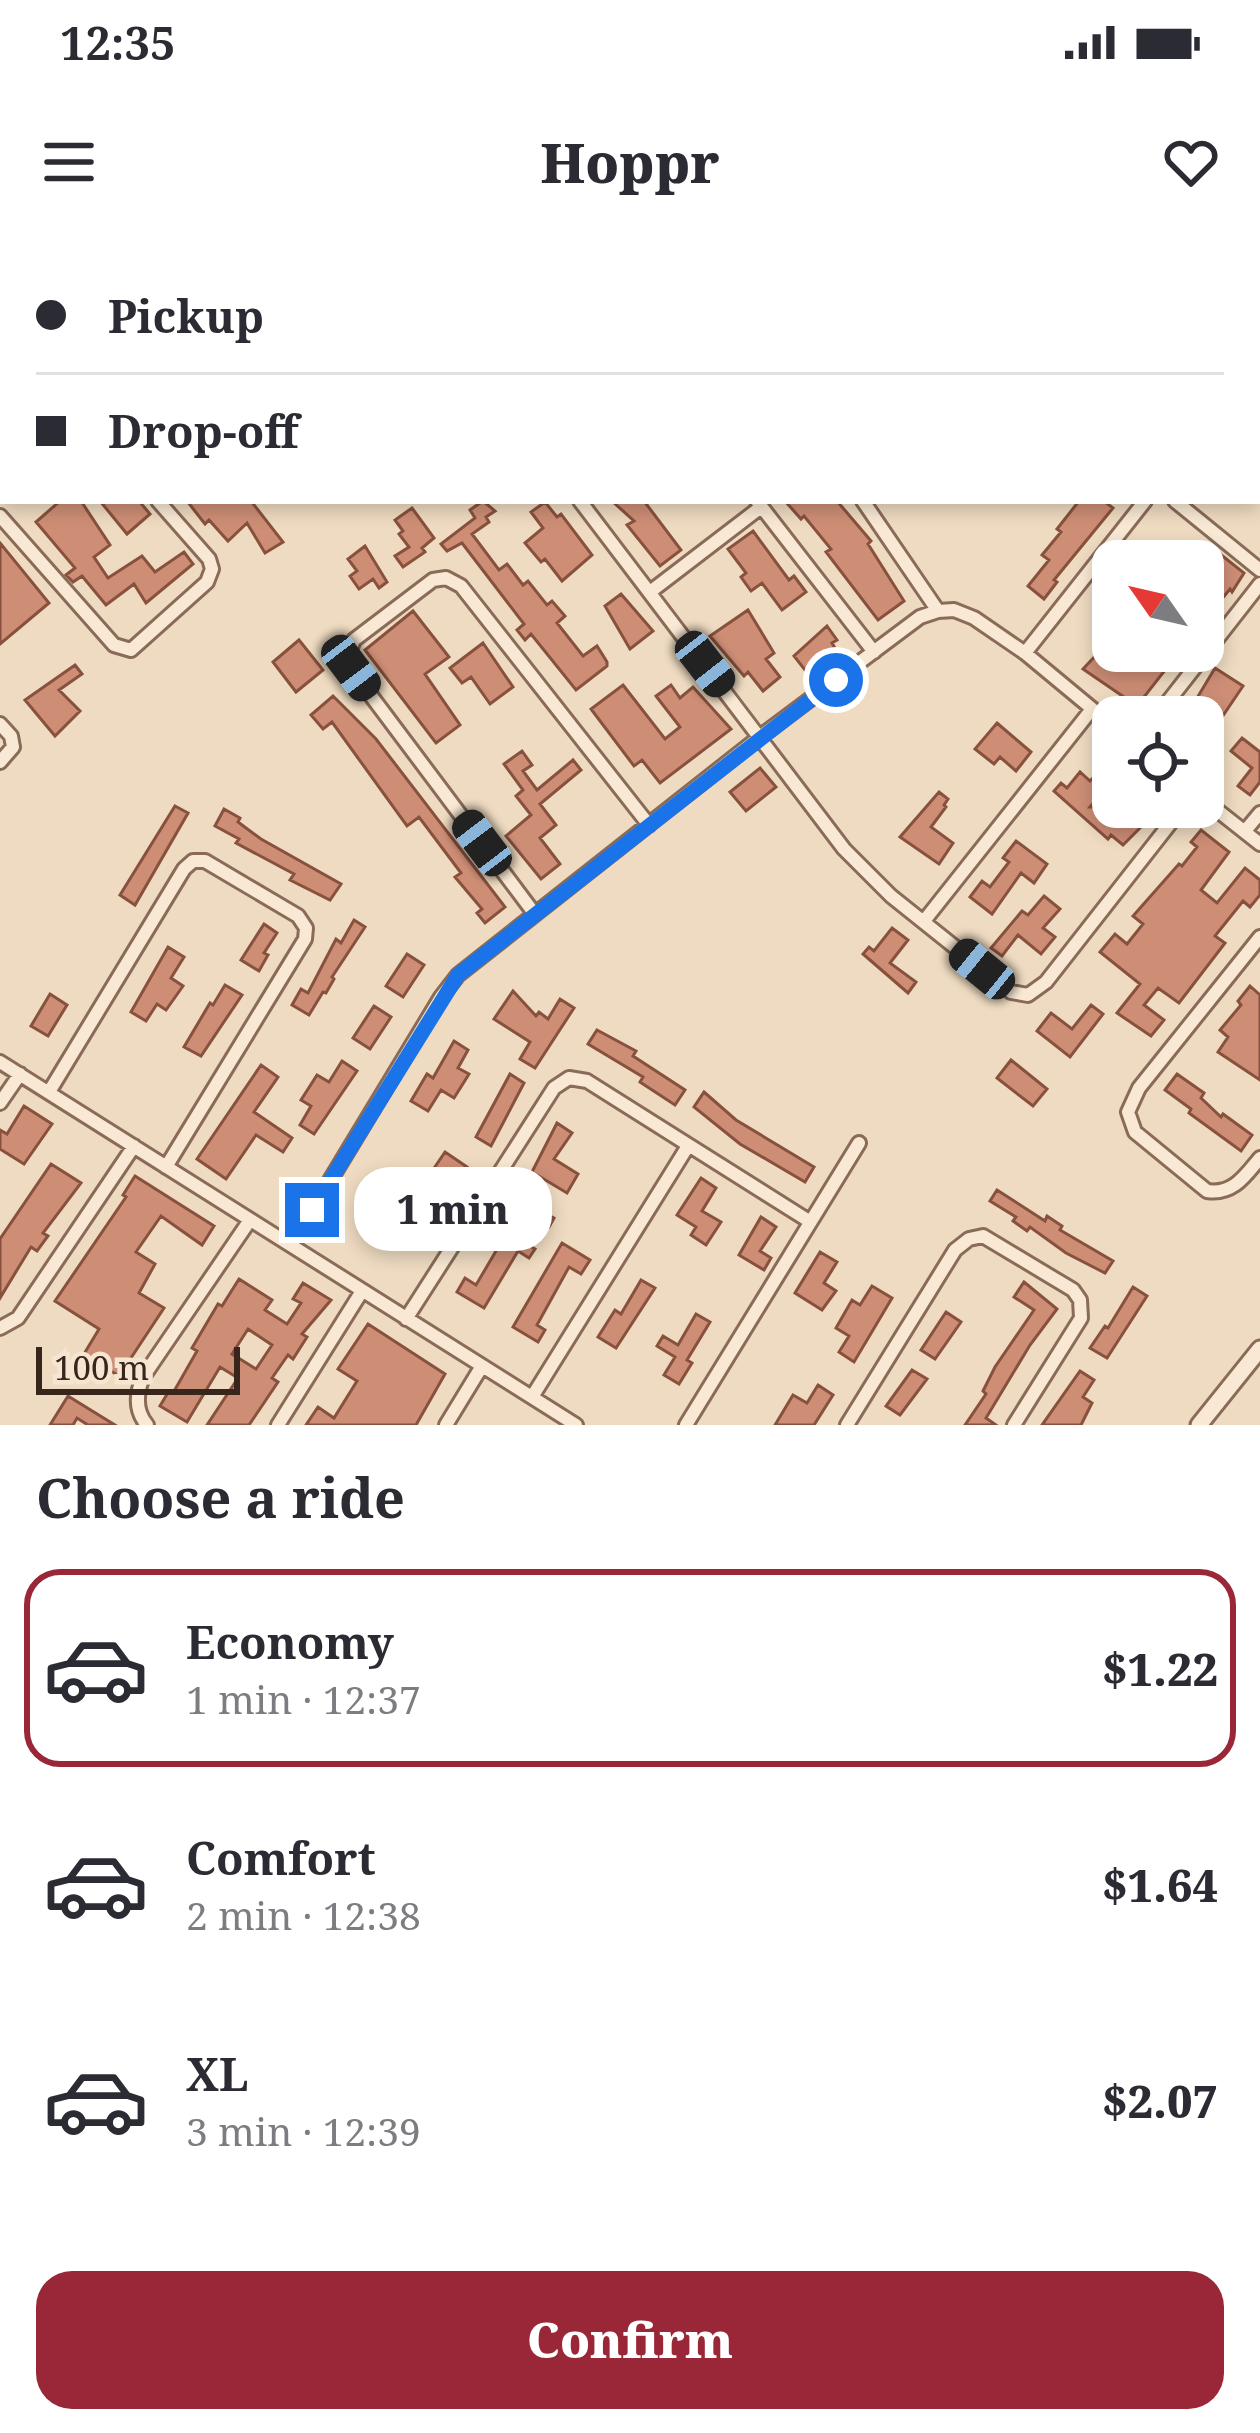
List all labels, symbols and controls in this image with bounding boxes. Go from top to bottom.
text: 12:35 [60,12,175,73]
text: Hoppr [540,125,720,199]
icon: menu [36,129,102,195]
icon: heart [1158,129,1224,195]
text: Pickup [108,285,264,346]
text: Drop-off [108,400,299,461]
north arrow [1092,540,1224,672]
map controls [1092,540,1224,828]
car [669,625,741,703]
car [315,628,387,708]
route start [809,653,863,707]
button: locate [1092,696,1224,828]
car [446,803,518,883]
car [943,932,1021,1006]
callout: 1 min [354,1168,552,1252]
text: 1 min [397,1182,509,1235]
route end [285,1183,339,1237]
scale bar [36,1341,240,1394]
text: 100 m [54,1345,149,1390]
text: Choose a ride [36,1460,405,1534]
text: Economy [186,1611,394,1672]
icon: car [42,1614,150,1722]
text: $1.22 [1102,1638,1218,1699]
text: 1 min · 12:37 [186,1672,421,1725]
text: Comfort [186,1827,376,1888]
icon: car [42,1830,150,1938]
text: $1.64 [1102,1854,1218,1915]
text: 2 min · 12:38 [186,1888,421,1941]
text: XL [186,2043,248,2104]
icon: car [42,2046,150,2154]
text: $2.07 [1102,2070,1218,2131]
text: 3 min · 12:39 [186,2104,421,2157]
button: Confirm [36,2271,1224,2409]

